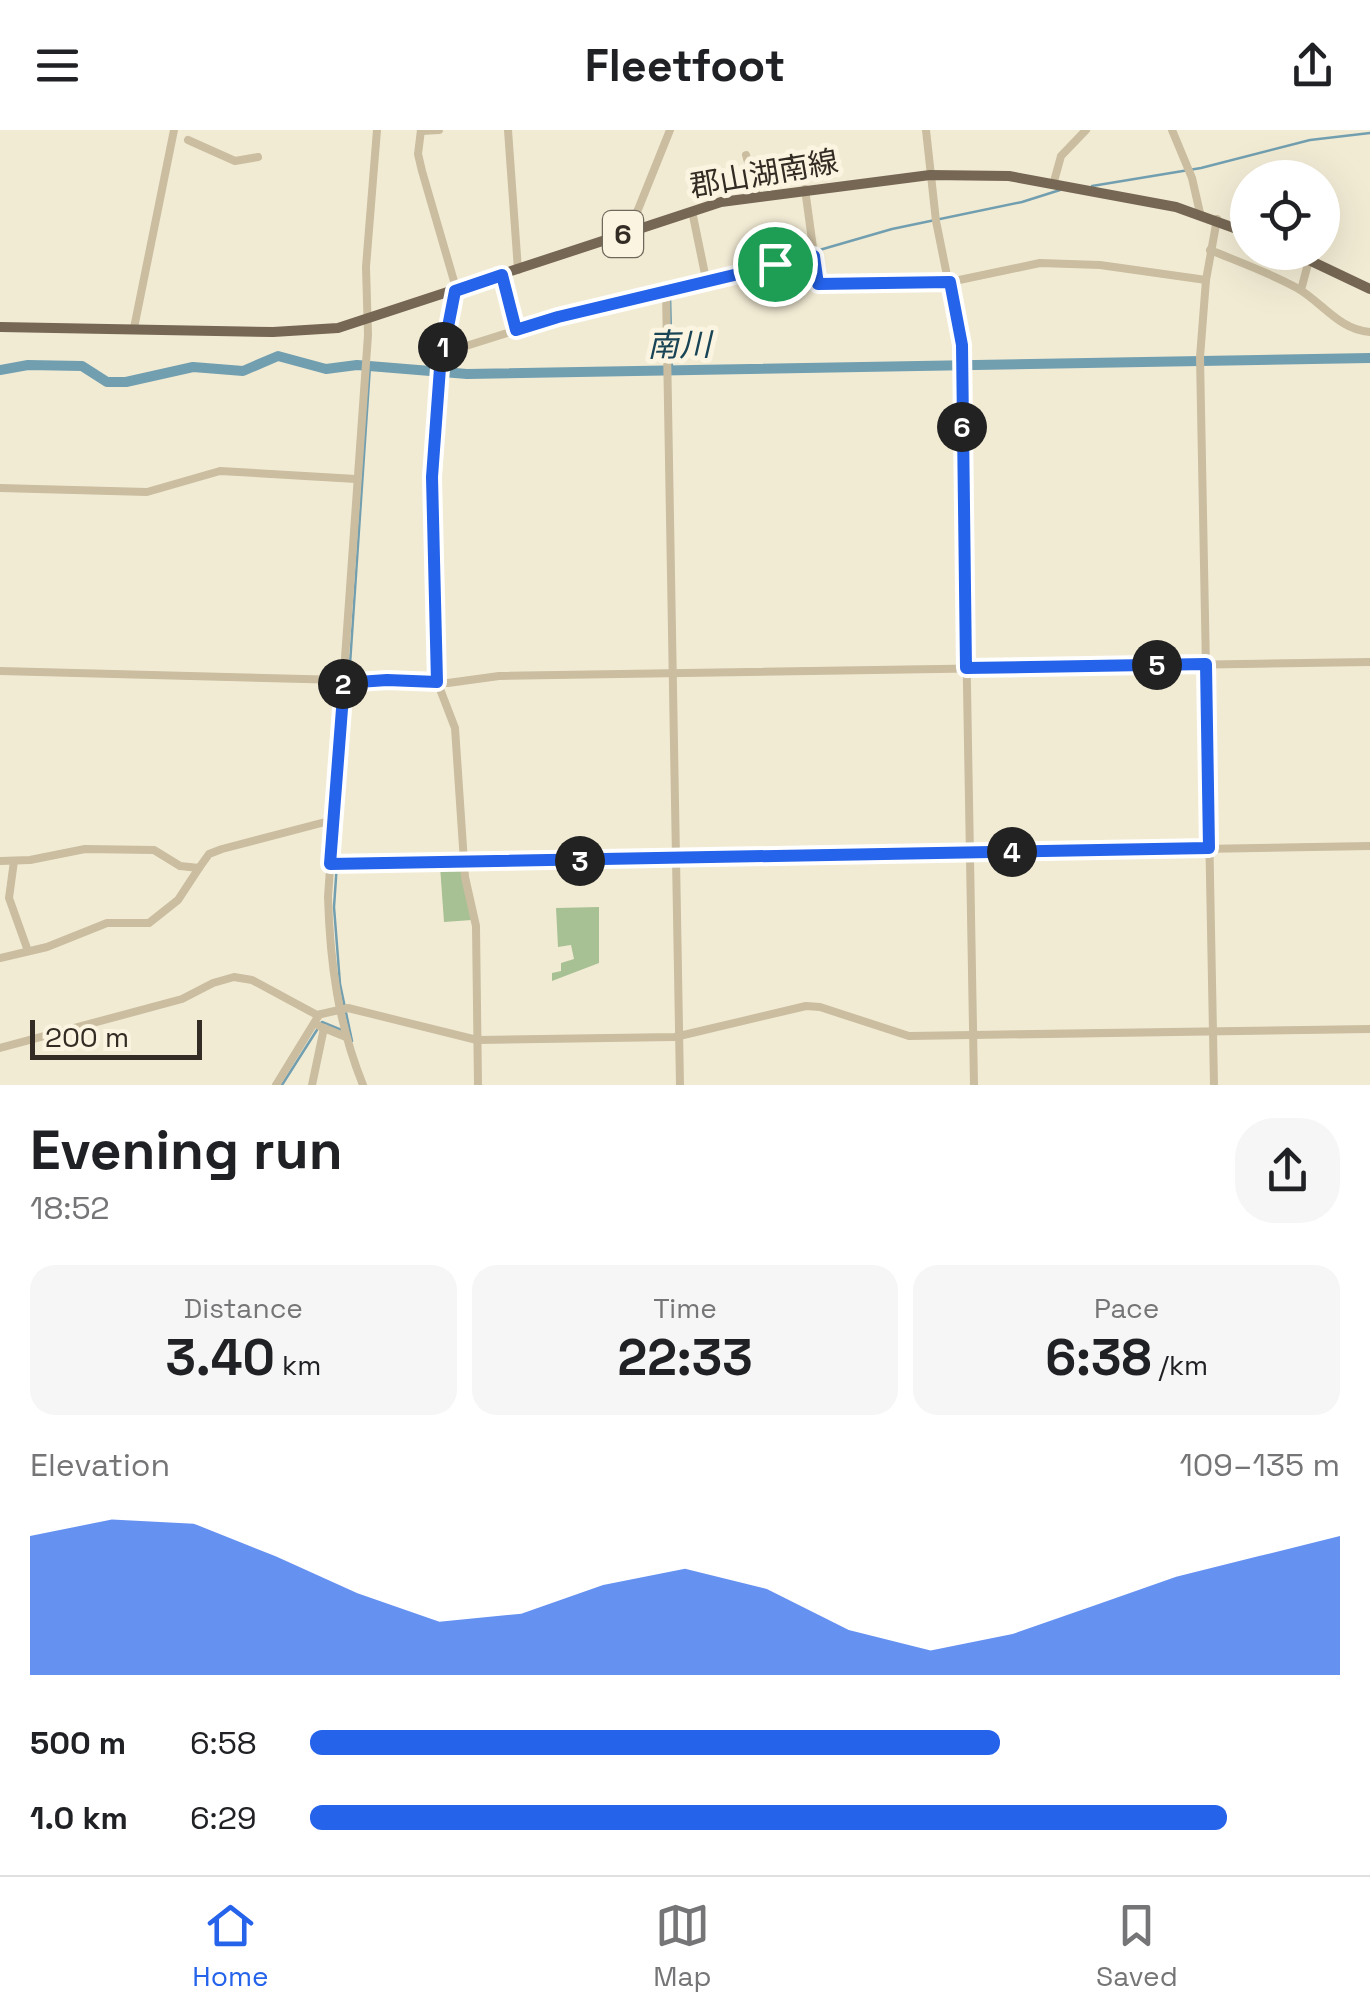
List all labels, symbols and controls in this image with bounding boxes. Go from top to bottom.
text: Fleetfoot [585,37,785,94]
icon: menu [30,38,85,93]
icon: share [1285,38,1340,93]
street label: 郡山湖南線 [687,141,841,206]
map controls [1230,160,1340,270]
button: locate [1230,160,1340,270]
road number: 6 [603,211,643,257]
pin [733,222,818,307]
icon: arrive [748,237,803,292]
pin: 1 [418,322,468,372]
water label: 南川 [647,324,714,366]
text: 1 [437,329,449,365]
pin: 6 [937,402,987,452]
text: 6 [953,409,971,445]
pin: 5 [1132,640,1182,690]
text: 5 [1149,647,1165,683]
pin: 2 [318,659,368,709]
text: 2 [335,666,351,702]
pin: 4 [987,827,1037,877]
text: 4 [1003,834,1021,870]
pin: 3 [555,836,605,886]
text: 3 [571,843,589,879]
scale bar [30,1015,202,1060]
text: 200 m [45,1019,129,1055]
text: Evening run [30,1115,343,1185]
button: share [1235,1118,1340,1223]
text: 18:52 [30,1188,110,1228]
text: Distance [184,1290,303,1326]
text: Time [653,1290,717,1326]
text: Pace [1094,1290,1159,1326]
text: 3.40 [165,1326,275,1390]
text: 22:33 [617,1326,753,1390]
text: 6:38 [1045,1326,1151,1390]
text: km [275,1347,321,1383]
text: /km [1151,1347,1208,1383]
text: Elevation [30,1445,170,1485]
text: 109–135 m [1179,1445,1340,1485]
text: 500 m [30,1723,126,1763]
text: 6:58 [190,1723,257,1763]
text: 1.0 km [30,1798,128,1838]
text: 6:29 [190,1798,256,1838]
tab: Home [192,1898,269,1994]
tab: Map [653,1898,712,1994]
tab: Saved [1096,1898,1178,1994]

